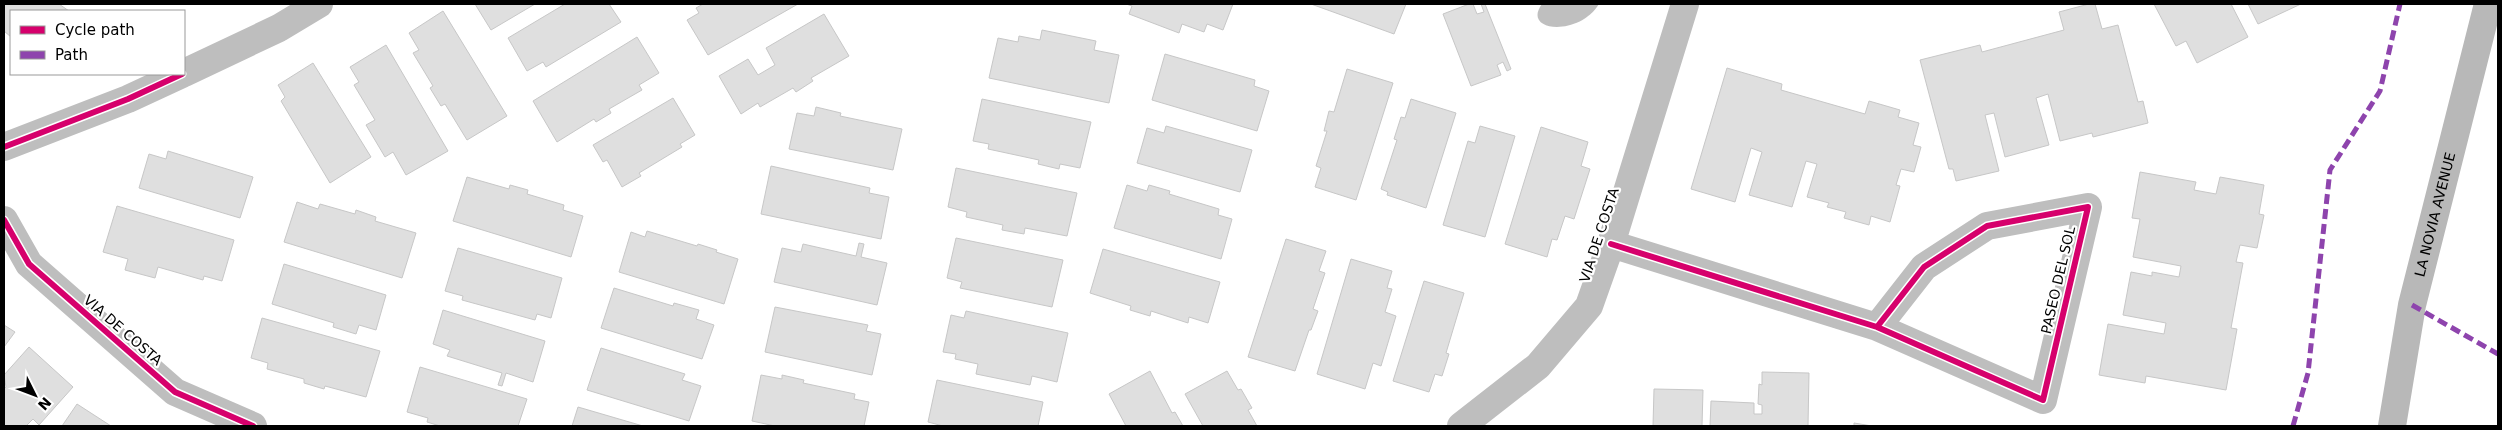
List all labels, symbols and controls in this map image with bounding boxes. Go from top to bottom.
legend [10,10,185,75]
text: Cycle path [55,21,135,39]
text: Path [55,46,88,64]
street label: LA NOVIA AVENUE [2411,151,2458,278]
street label: VIA DE COSTA [1576,185,1622,284]
street label: PASEO DEL SOL [2038,224,2078,335]
street label: VIA DE COSTA [81,292,166,369]
north arrow [10,370,60,420]
text: N [35,394,55,413]

